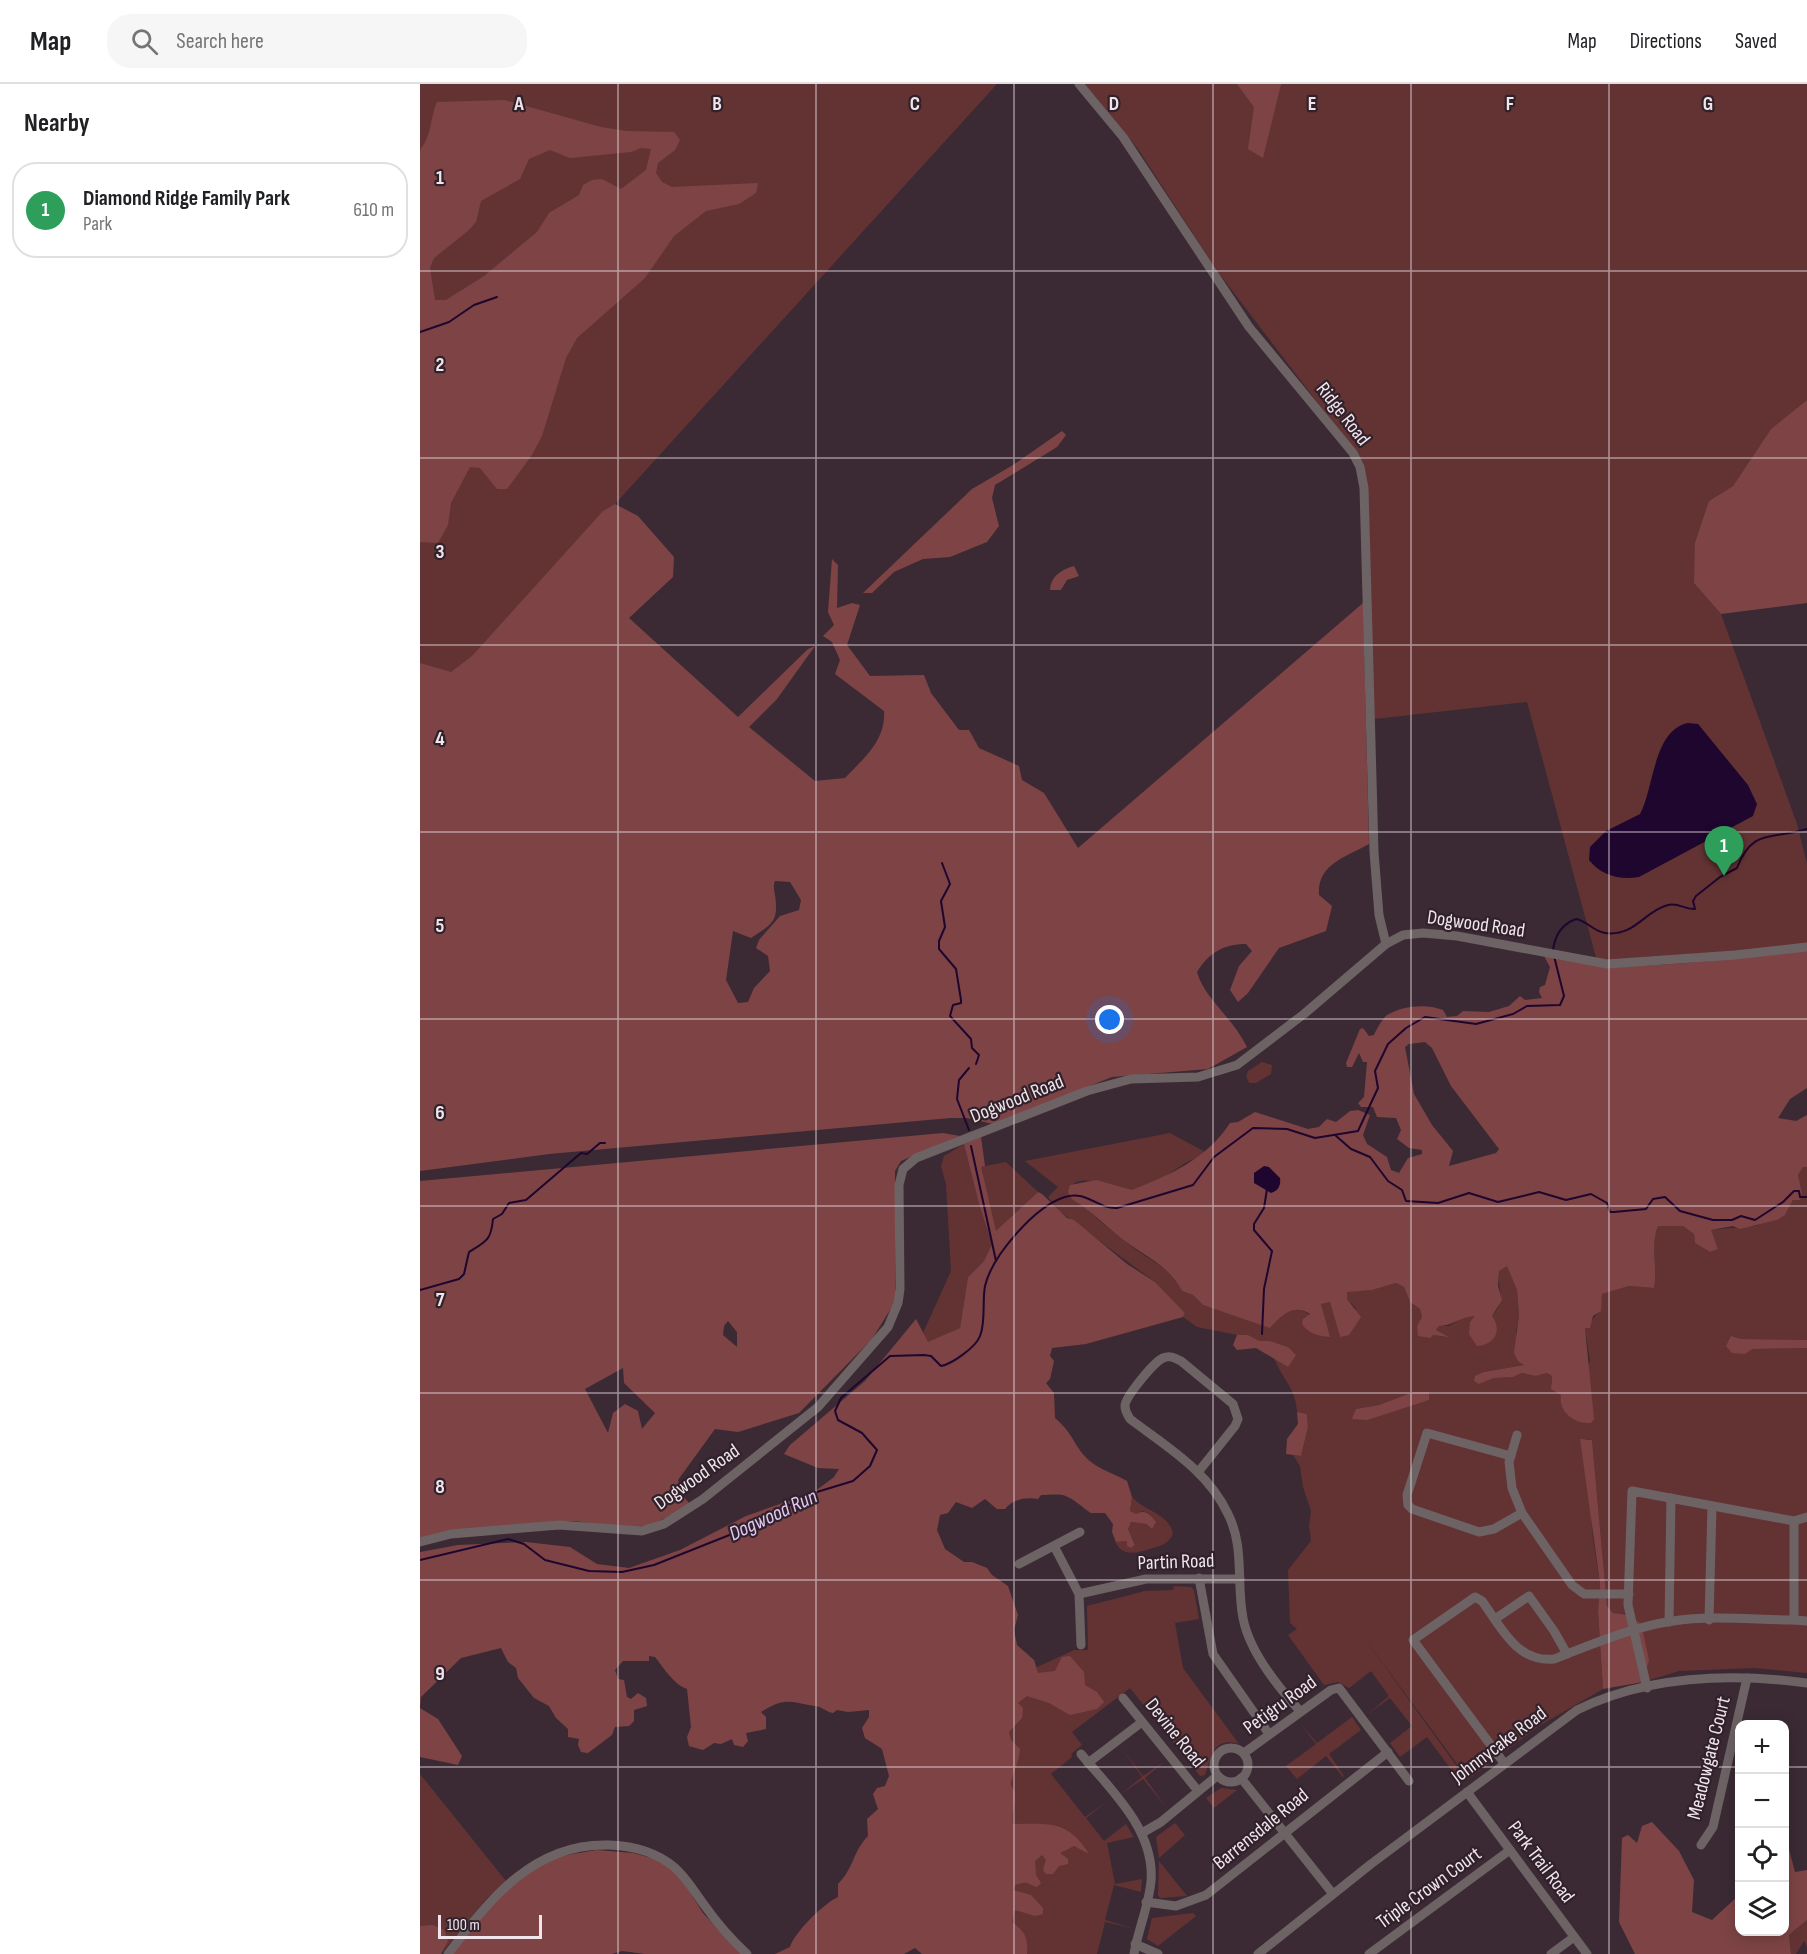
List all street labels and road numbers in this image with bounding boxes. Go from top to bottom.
street label: Ridge Road [1311,378,1375,450]
street label: Dogwood Road [1426,905,1526,943]
street label: Dogwood Road [967,1069,1067,1129]
street label: Dogwood Road [650,1439,744,1515]
street label: Partin Road [1137,1549,1215,1575]
street label: Petigru Road [1239,1670,1321,1740]
street label: Devine Road [1140,1693,1210,1773]
street label: Meadowgate Court [1682,1694,1736,1822]
street label: Johnnycake Road [1446,1701,1551,1789]
street label: Barrensdale Road [1208,1783,1314,1875]
street label: Park Trail Road [1502,1816,1580,1908]
street label: Triple Crown Court [1372,1842,1486,1934]

